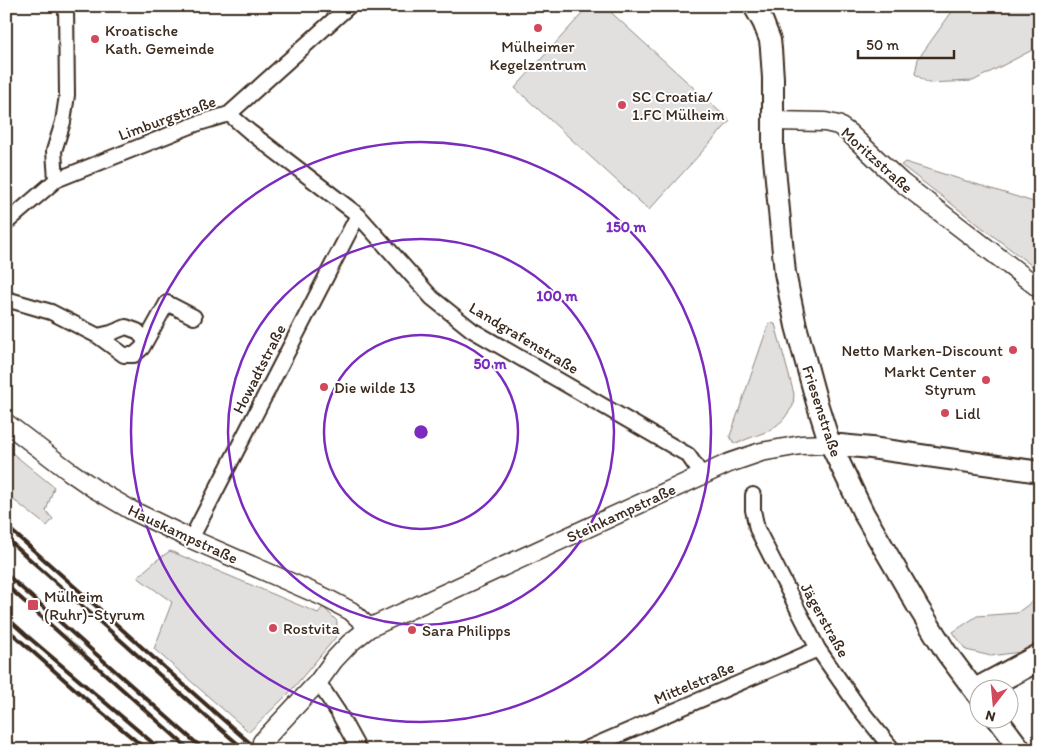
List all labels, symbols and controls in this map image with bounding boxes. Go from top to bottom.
place label: Kroatische Kath. Gemeinde [105,21,214,58]
marker: Mülheimer Kegelzentrum [532,22,544,34]
scale bar [858,28,955,60]
marker: Kroatische Kath. Gemeinde [89,33,101,45]
text: 50 m [866,36,899,54]
place label: Mülheimer Kegelzentrum [490,37,587,74]
place label: SC Croatia/ 1.FC Mülheim [632,87,725,124]
street label: Limburgstraße [116,92,218,144]
marker: SC Croatia/ 1.FC Mülheim [616,99,628,111]
street label: Moritzstraße [837,123,917,197]
text: 150 m [606,218,646,236]
text: 100 m [536,287,578,305]
street label: Landgrafenstraße [466,298,582,378]
street label: Howadtstraße [228,321,290,417]
place label: Netto Marken-Discount [841,341,1003,360]
marker: Netto Marken-Discount [1007,344,1019,356]
text: 50 m [473,355,507,373]
place label: Markt Center Styrum [884,362,977,399]
street label: Friesenstraße [798,363,846,459]
marker: Markt Center Styrum [980,374,992,386]
place label: Die wilde 13 [334,378,416,397]
marker: Die wilde 13 [318,381,330,393]
place label: Lidl [955,404,981,423]
marker: Lidl [939,407,951,419]
centre of rings [412,423,430,441]
street label: Steinkampstraße [563,479,679,547]
street label: Hauskampstraße [125,500,241,568]
street label: Jägerstraße [797,579,853,661]
place label: Mülheim (Ruhr)-Styrum [44,587,145,624]
marker: Mülheim (Ruhr)-Styrum [26,598,40,612]
place label: Rostvita [283,619,340,638]
place label: Sara Philipps [422,621,511,640]
marker: Rostvita [267,622,279,634]
marker: Sara Philipps [406,624,418,636]
street label: Mittelstraße [651,658,737,708]
north arrow [968,678,1018,728]
text: N [984,707,997,725]

